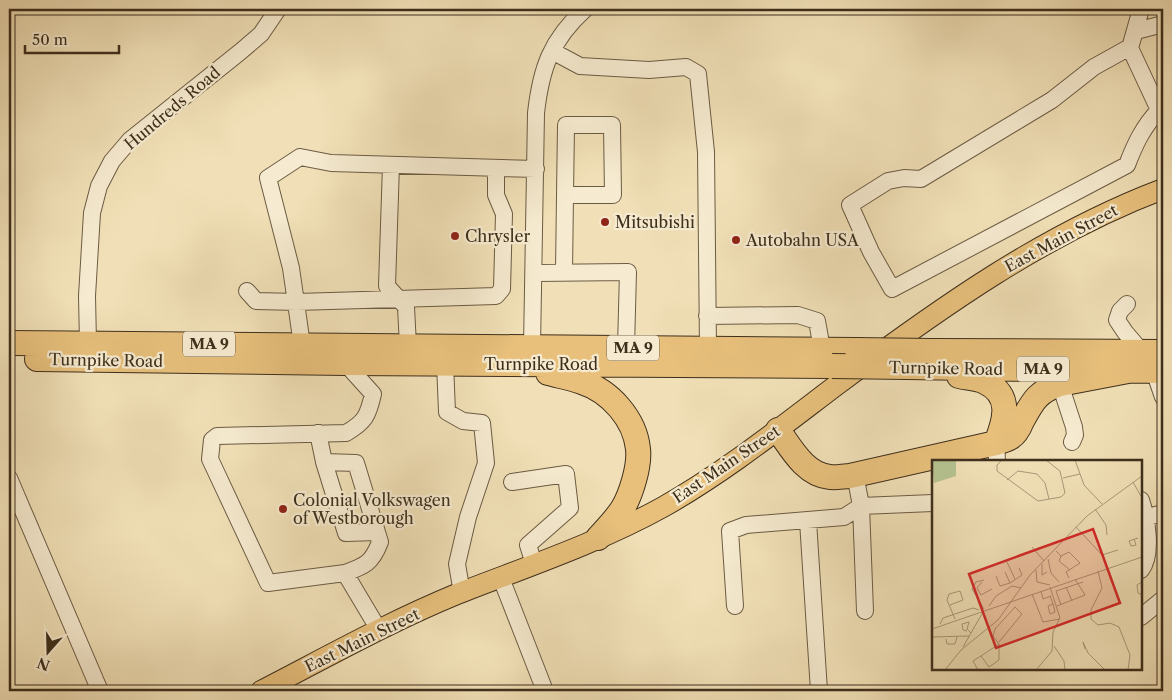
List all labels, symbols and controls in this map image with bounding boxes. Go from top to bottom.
scale bar [25,22,119,54]
text: 50 m [32,30,68,49]
street label: Hundreds Road [120,62,224,154]
street label: East Main Street [1001,200,1121,276]
place label: Mitsubishi [615,212,695,232]
marker: Mitsubishi [599,216,611,228]
place label: Chrysler [465,226,530,246]
marker: Chrysler [449,230,461,242]
place label: Autobahn USA [745,230,860,250]
marker: Autobahn USA [730,234,742,246]
road number: MA 9 [183,332,235,356]
road number: MA 9 [607,336,659,360]
street label: Turnpike Road [49,349,164,371]
street label: Turnpike Road [484,354,598,374]
road number: MA 9 [1017,356,1069,382]
street label: Turnpike Road [889,357,1004,379]
street label: East Main Street [668,421,784,507]
inset map [932,460,1142,670]
place label: Colonial Volkswagen of Westborough [293,490,451,528]
marker: Colonial Volkswagen of Westborough [277,503,289,515]
street label: East Main Street [301,603,423,676]
north arrow [22,628,72,678]
text: N [35,654,52,675]

